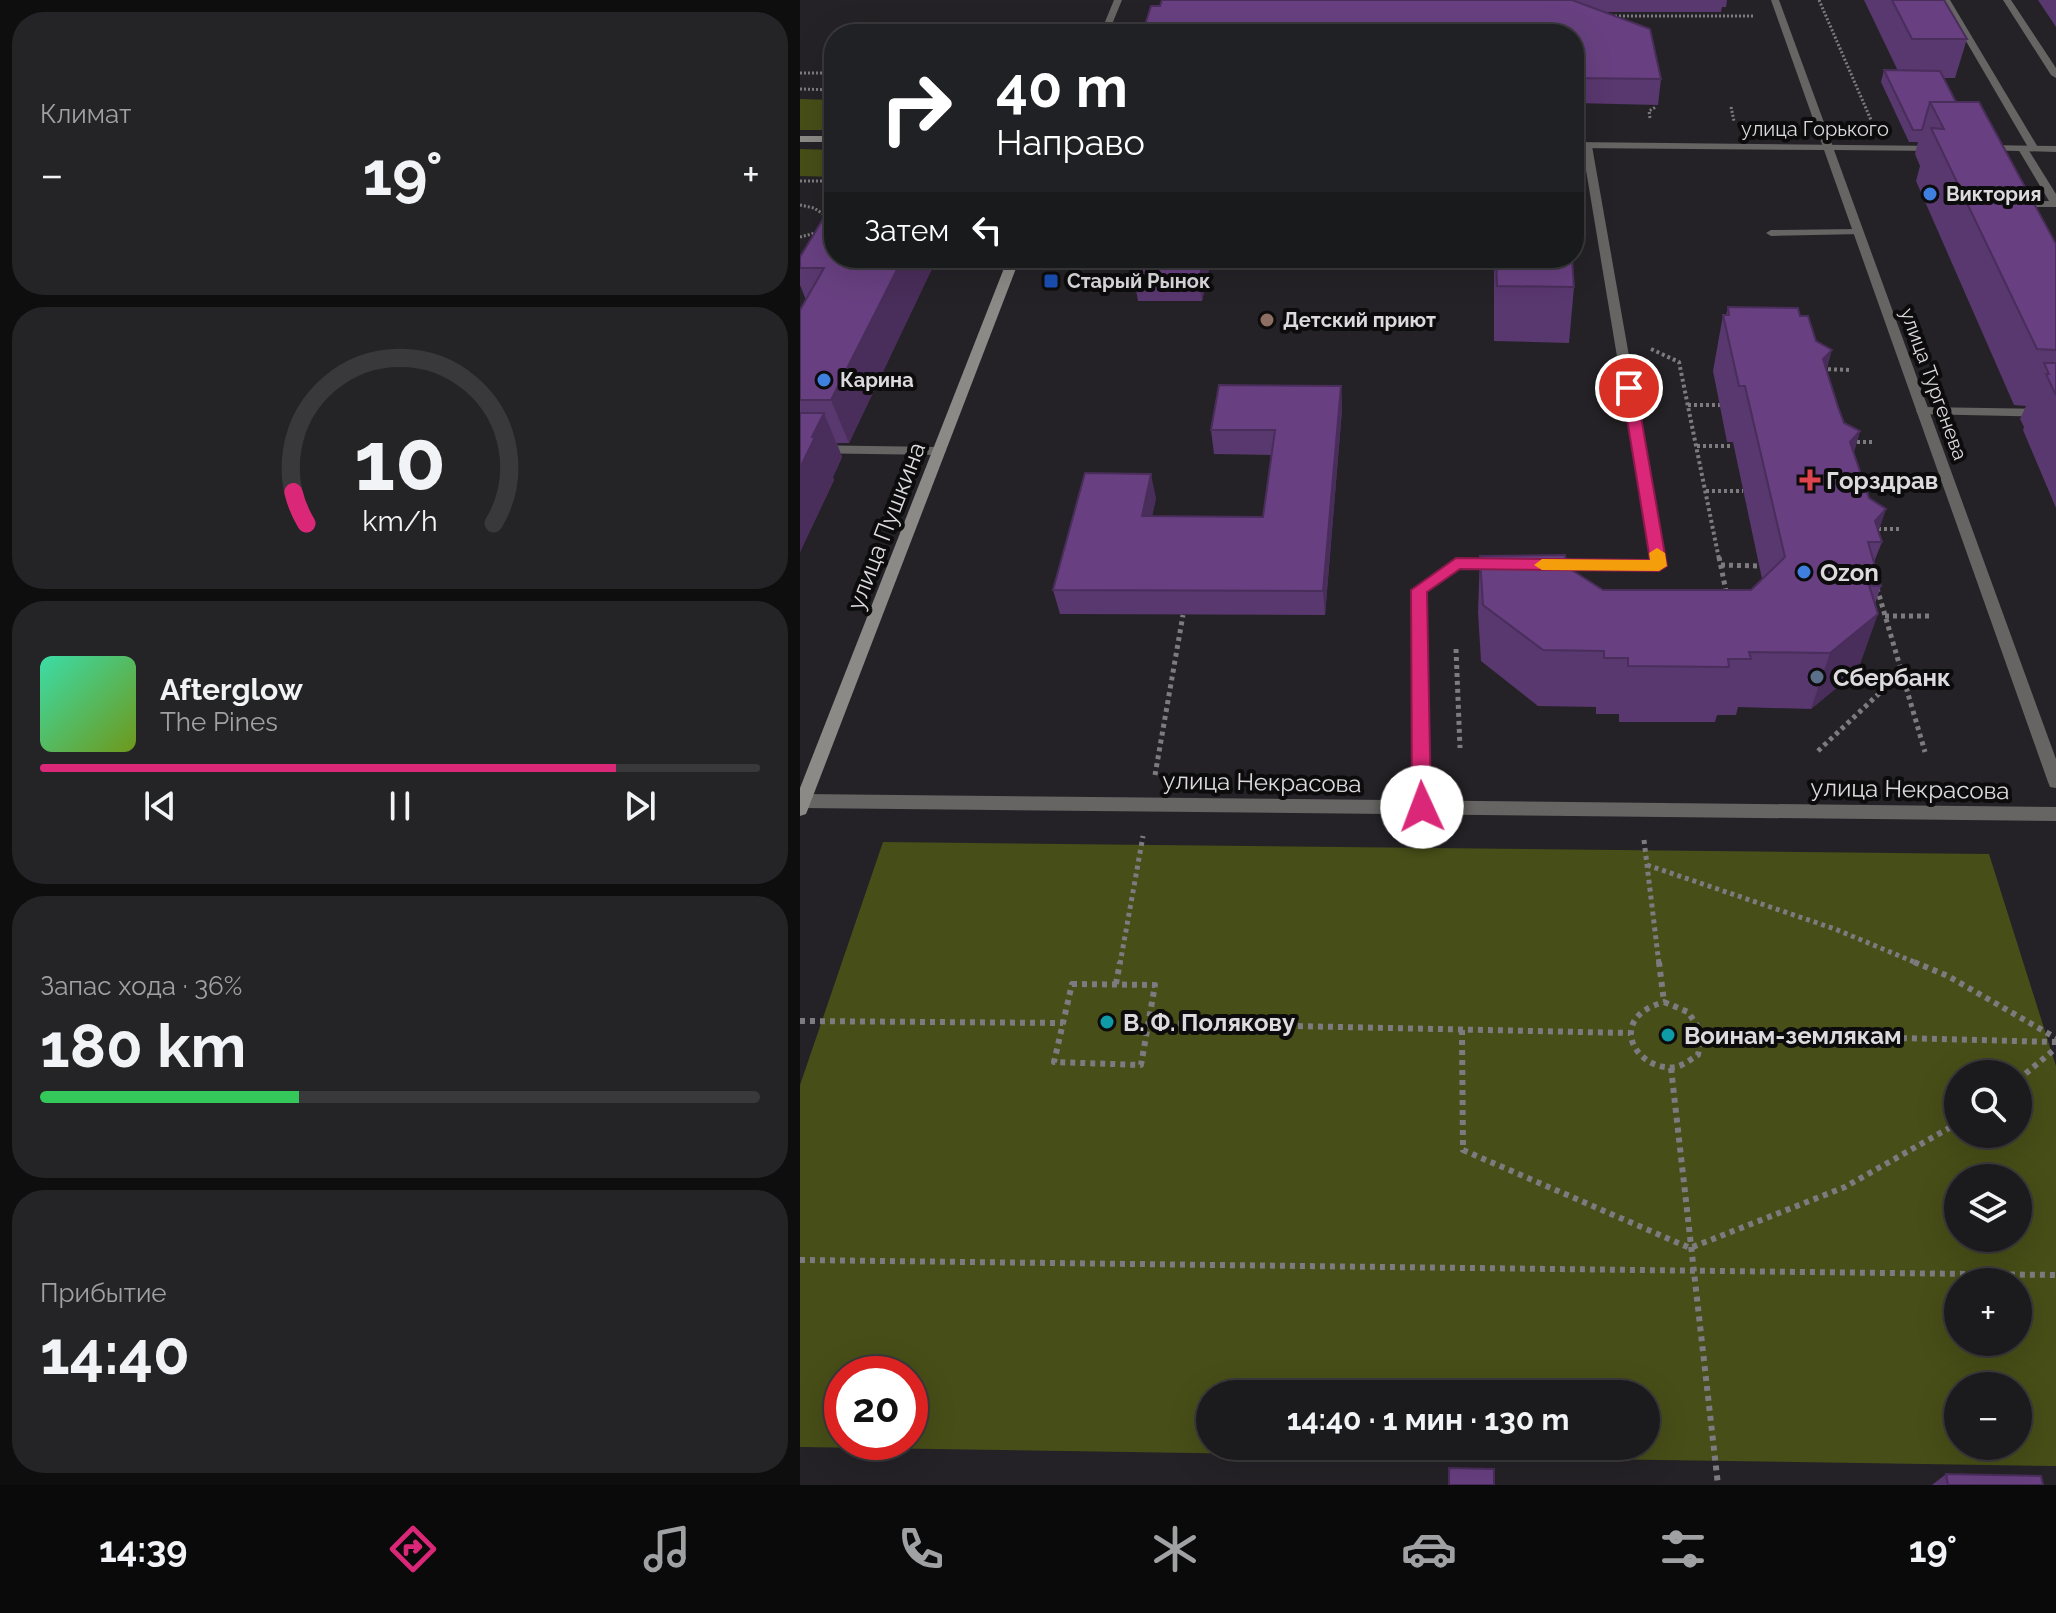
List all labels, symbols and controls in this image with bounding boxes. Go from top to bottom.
text: 40 m [996,54,1128,120]
icon: right [864,56,968,160]
text: Климат [40,99,131,129]
street label: улица Горького [1741,117,1889,141]
text: Направо [996,121,1145,163]
text: 19° [363,139,443,209]
text: − [40,149,64,200]
text: + [742,149,760,200]
place label: Виктория [1946,182,2041,206]
marker: Виктория [1921,185,1939,203]
icon: left [965,208,1009,252]
text: Затем [864,213,949,248]
place label: Старый Рынок [1067,269,1210,293]
marker: Старый Рынок [1042,272,1060,290]
street label: улица Тургенева [1895,305,1973,463]
place label: Детский приют [1283,308,1436,332]
marker: Детский приют [1258,311,1276,329]
pin [1595,354,1663,422]
icon: arrive [1607,366,1651,410]
place label: Карина [840,368,914,392]
marker: Карина [815,371,833,389]
text: 10 [354,411,446,508]
street label: улица Пушкина [841,438,931,614]
place label: Горздрав [1826,466,1938,495]
marker: Горздрав [1801,471,1819,489]
text: km/h [362,504,438,538]
place label: Ozon [1820,558,1879,587]
marker: Ozon [1795,563,1813,581]
place label: Сбербанк [1833,663,1951,692]
marker: Сбербанк [1808,668,1826,686]
text: Afterglow [160,672,303,707]
text: The Pines [160,707,278,737]
position arrow [1380,765,1464,849]
street label: улица Некрасова [1162,766,1362,798]
street label: улица Некрасова [1810,773,2010,805]
icon: previous [138,784,182,828]
icon: pause [378,784,422,828]
icon: next [618,784,662,828]
text: Запас хода · 36% [40,971,242,1001]
place label: В. Ф. Полякову [1123,1008,1295,1037]
text: 180 km [40,1011,246,1081]
marker: В. Ф. Полякову [1098,1013,1116,1031]
place label: Воинам-землякам [1684,1021,1902,1050]
marker: Воинам-землякам [1659,1026,1677,1044]
map controls [1944,1060,2032,1460]
button: search [1944,1060,2032,1148]
button: layers [1944,1164,2032,1252]
button: + [1944,1268,2032,1356]
text: Прибытие [40,1278,167,1308]
text: 14:40 [40,1318,190,1388]
speed limit sign: 20 [824,1356,928,1460]
button: − [1944,1372,2032,1460]
text: 14:40 · 1 мин · 130 m [1287,1402,1569,1437]
icon: directions [385,1521,441,1577]
icon: music [639,1521,695,1577]
icon: phone [893,1521,949,1577]
icon: climate [1147,1521,1203,1577]
icon: car [1401,1521,1457,1577]
icon: filters [1655,1521,1711,1577]
text: 14:39 [99,1528,187,1570]
text: 19° [1909,1528,1957,1570]

